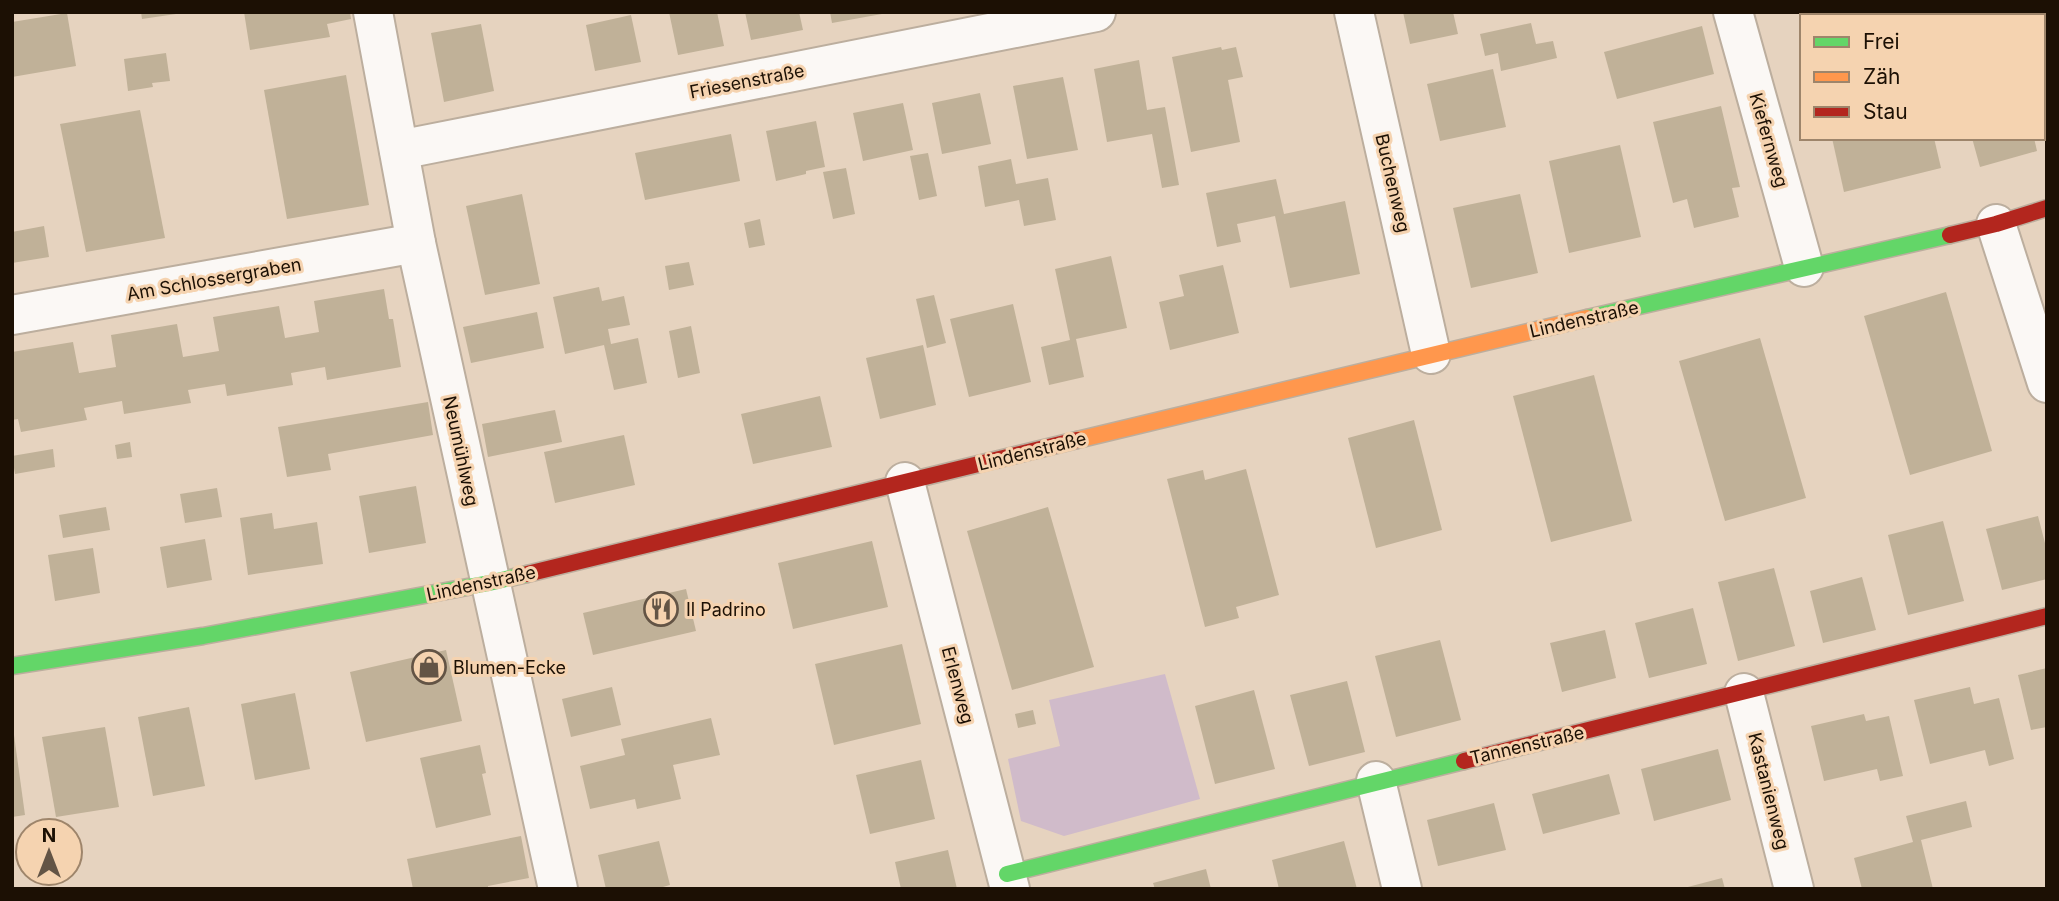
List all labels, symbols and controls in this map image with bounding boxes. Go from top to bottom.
legend [1800,14,2045,140]
text: Frei [1863,29,1900,54]
street label: Friesenstraße [688,60,806,102]
text: Zäh [1863,64,1900,89]
street label: Kiefernweg [1745,90,1793,190]
text: Stau [1863,99,1908,124]
street label: Buchenweg [1371,132,1415,234]
street label: Am Schlossergraben [125,253,303,305]
street label: Lindenstraße [1527,296,1641,342]
street label: Neumühlweg [439,394,483,508]
street label: Lindenstraße [976,427,1088,475]
street label: Lindenstraße [424,561,538,605]
restaurant icon: Il Padrino [642,590,680,628]
place label: Il Padrino [686,599,766,620]
street label: Erlenweg [938,644,978,726]
shop icon: Blumen-Ecke [410,648,448,686]
place label: Blumen-Ecke [453,657,566,678]
street label: Tannenstraße [1468,722,1586,768]
street label: Kastanienweg [1744,730,1794,852]
north arrow [14,817,84,887]
text: N [42,824,56,847]

